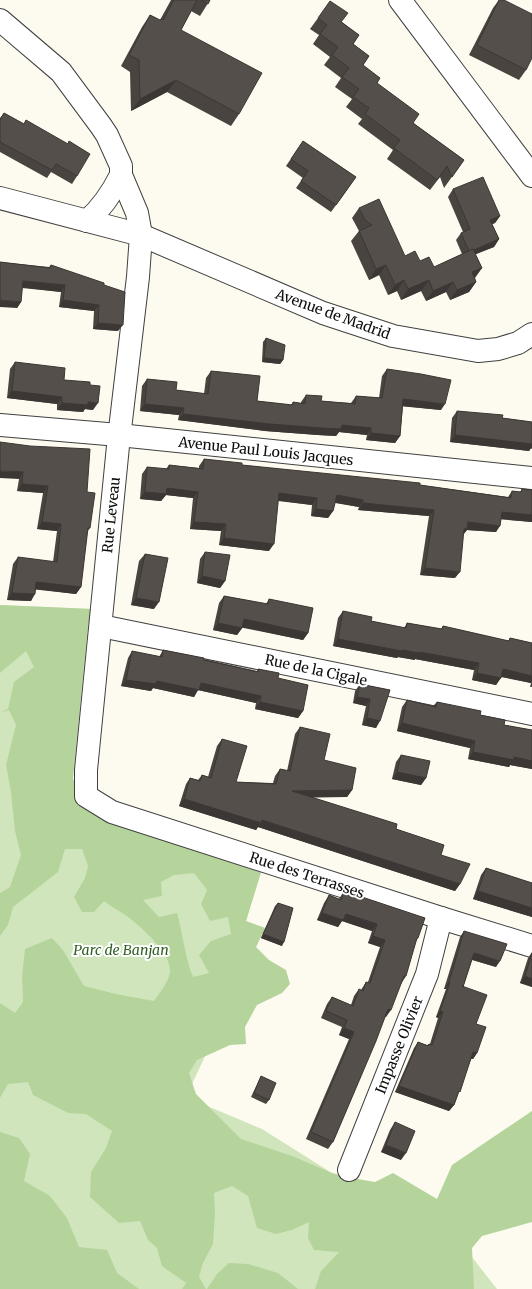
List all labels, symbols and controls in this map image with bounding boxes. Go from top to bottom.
street label: Avenue de Madrid [272,285,393,343]
street label: Avenue Paul Louis Jacques [177,433,355,469]
street label: Rue Leveau [98,476,124,554]
street label: Rue de la Cigale [263,650,369,690]
street label: Rue des Terrasses [247,848,367,902]
park label: Parc de Banjan [73,941,169,959]
street label: Impasse Olivier [371,993,427,1097]

